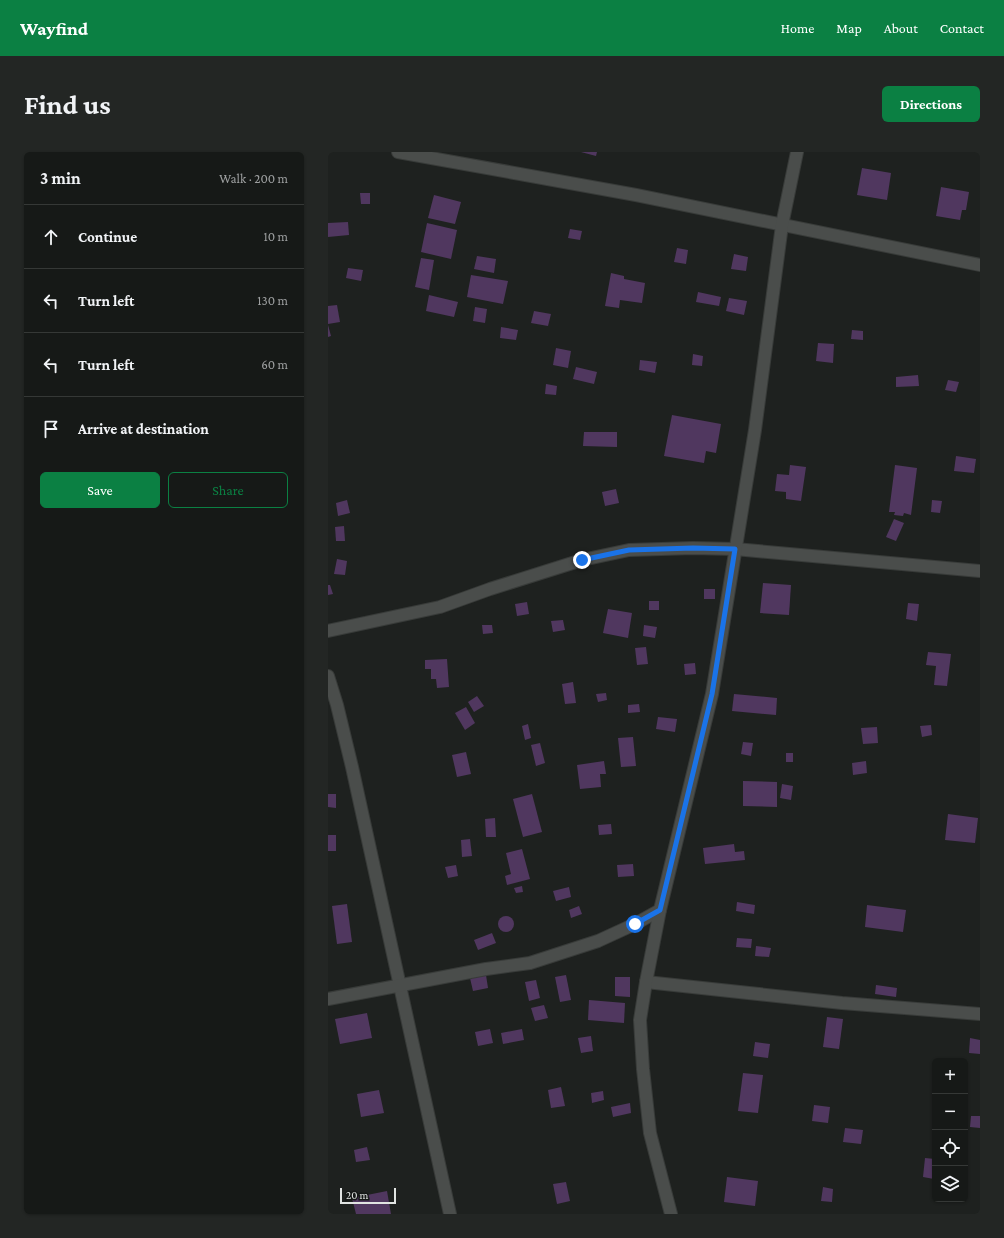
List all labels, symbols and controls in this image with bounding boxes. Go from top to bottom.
text: Wayfind [20,18,88,39]
text: Home [781,20,814,36]
text: Map [836,20,862,36]
text: About [884,20,918,36]
text: Contact [940,20,984,36]
button: Directions [882,86,980,122]
text: Find us [24,89,111,120]
text: 3 min [40,169,81,188]
text: Walk · 200 m [219,171,288,186]
icon: ahead [40,226,62,248]
text: Continue [78,229,137,245]
text: 10 m [263,229,288,244]
icon: left [40,290,62,312]
text: Turn left [78,293,134,309]
text: 130 m [257,293,288,308]
icon: left [40,354,62,376]
text: Turn left [78,357,134,373]
text: 60 m [261,357,288,372]
icon: arrive [40,418,62,440]
text: Arrive at destination [78,421,209,437]
button: Save [40,472,160,508]
button: Share [168,472,288,508]
route end [573,551,591,569]
route start [626,915,644,933]
map controls [932,1058,968,1202]
button: + [932,1058,968,1094]
button: − [932,1094,968,1130]
button: locate [932,1130,968,1166]
button: layers [932,1166,968,1202]
scale bar [340,1186,396,1205]
text: 20 m [346,1189,368,1201]

